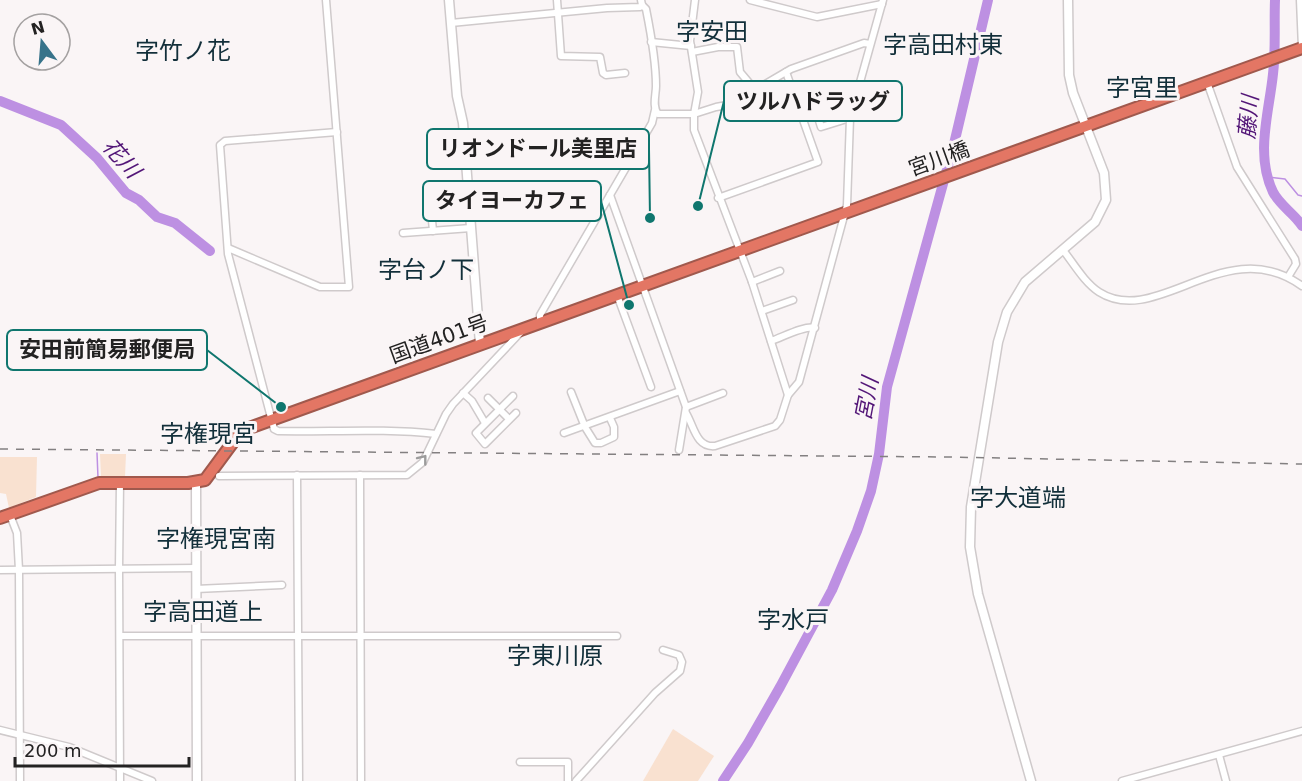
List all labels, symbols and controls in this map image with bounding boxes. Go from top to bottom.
north arrow [12,12,72,72]
text: N [29,17,47,39]
district label: 字安田 [676,18,748,46]
district label: 字高田村東 [883,31,1003,59]
district label: 字竹ノ花 [135,37,231,65]
district label: 字宮里 [1106,74,1178,102]
callout: ツルハドラッグ [724,81,902,121]
text: ツルハドラッグ [736,89,890,114]
water label: 藤川 [1234,92,1263,140]
callout: リオンドール美里店 [427,129,649,169]
water label: 花川 [98,134,147,185]
text: リオンドール美里店 [439,136,637,161]
street label: 宮川橋 [905,137,973,181]
callout: タイヨーカフェ [423,181,601,221]
text: タイヨーカフェ [435,188,589,213]
district label: 字台ノ下 [378,256,474,284]
street label: 国道401号 [386,310,492,368]
callout: 安田前簡易郵便局 [7,330,207,370]
text: 安田前簡易郵便局 [19,337,195,362]
water label: 宮川 [850,373,883,423]
district label: 字権現宮 [160,420,256,448]
one-way arrow [416,455,427,466]
district label: 字大道端 [970,484,1066,512]
district label: 字権現宮南 [156,525,276,553]
district label: 字高田道上 [143,598,263,626]
district label: 字水戸 [757,606,829,634]
district label: 字東川原 [507,642,603,670]
scale bar [15,730,189,768]
text: 200 m [24,740,82,761]

